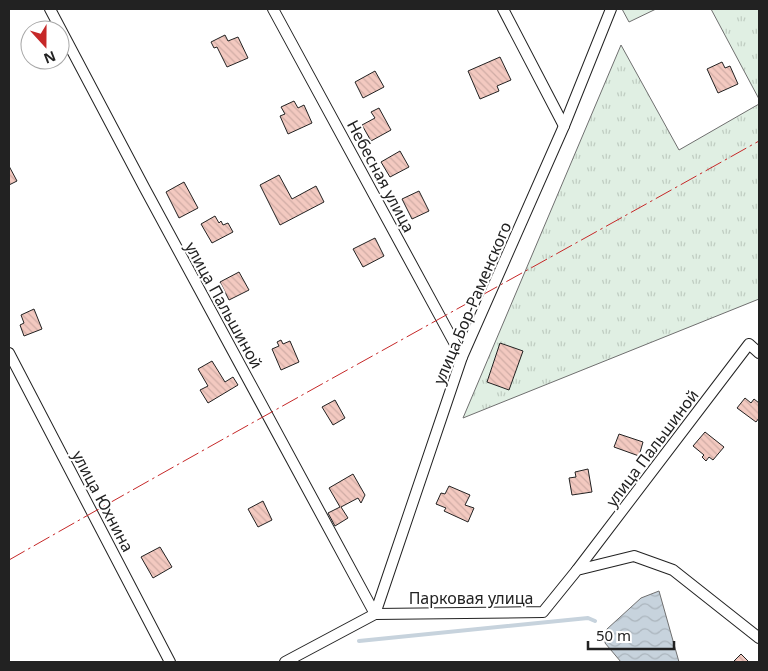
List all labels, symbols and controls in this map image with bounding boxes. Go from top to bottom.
north arrow [20,20,70,70]
text: N [41,47,59,69]
street label: Небесная улица [342,116,420,236]
street label: улица Бор-Раменского [428,218,516,388]
street label: улица Пальшиной [180,238,268,372]
street label: улица Пальшиной [601,385,703,511]
street label: улица Юхнина [67,446,139,556]
street label: Парковая улица [409,587,533,609]
scale bar [588,618,674,650]
text: 50 m [596,625,631,645]

